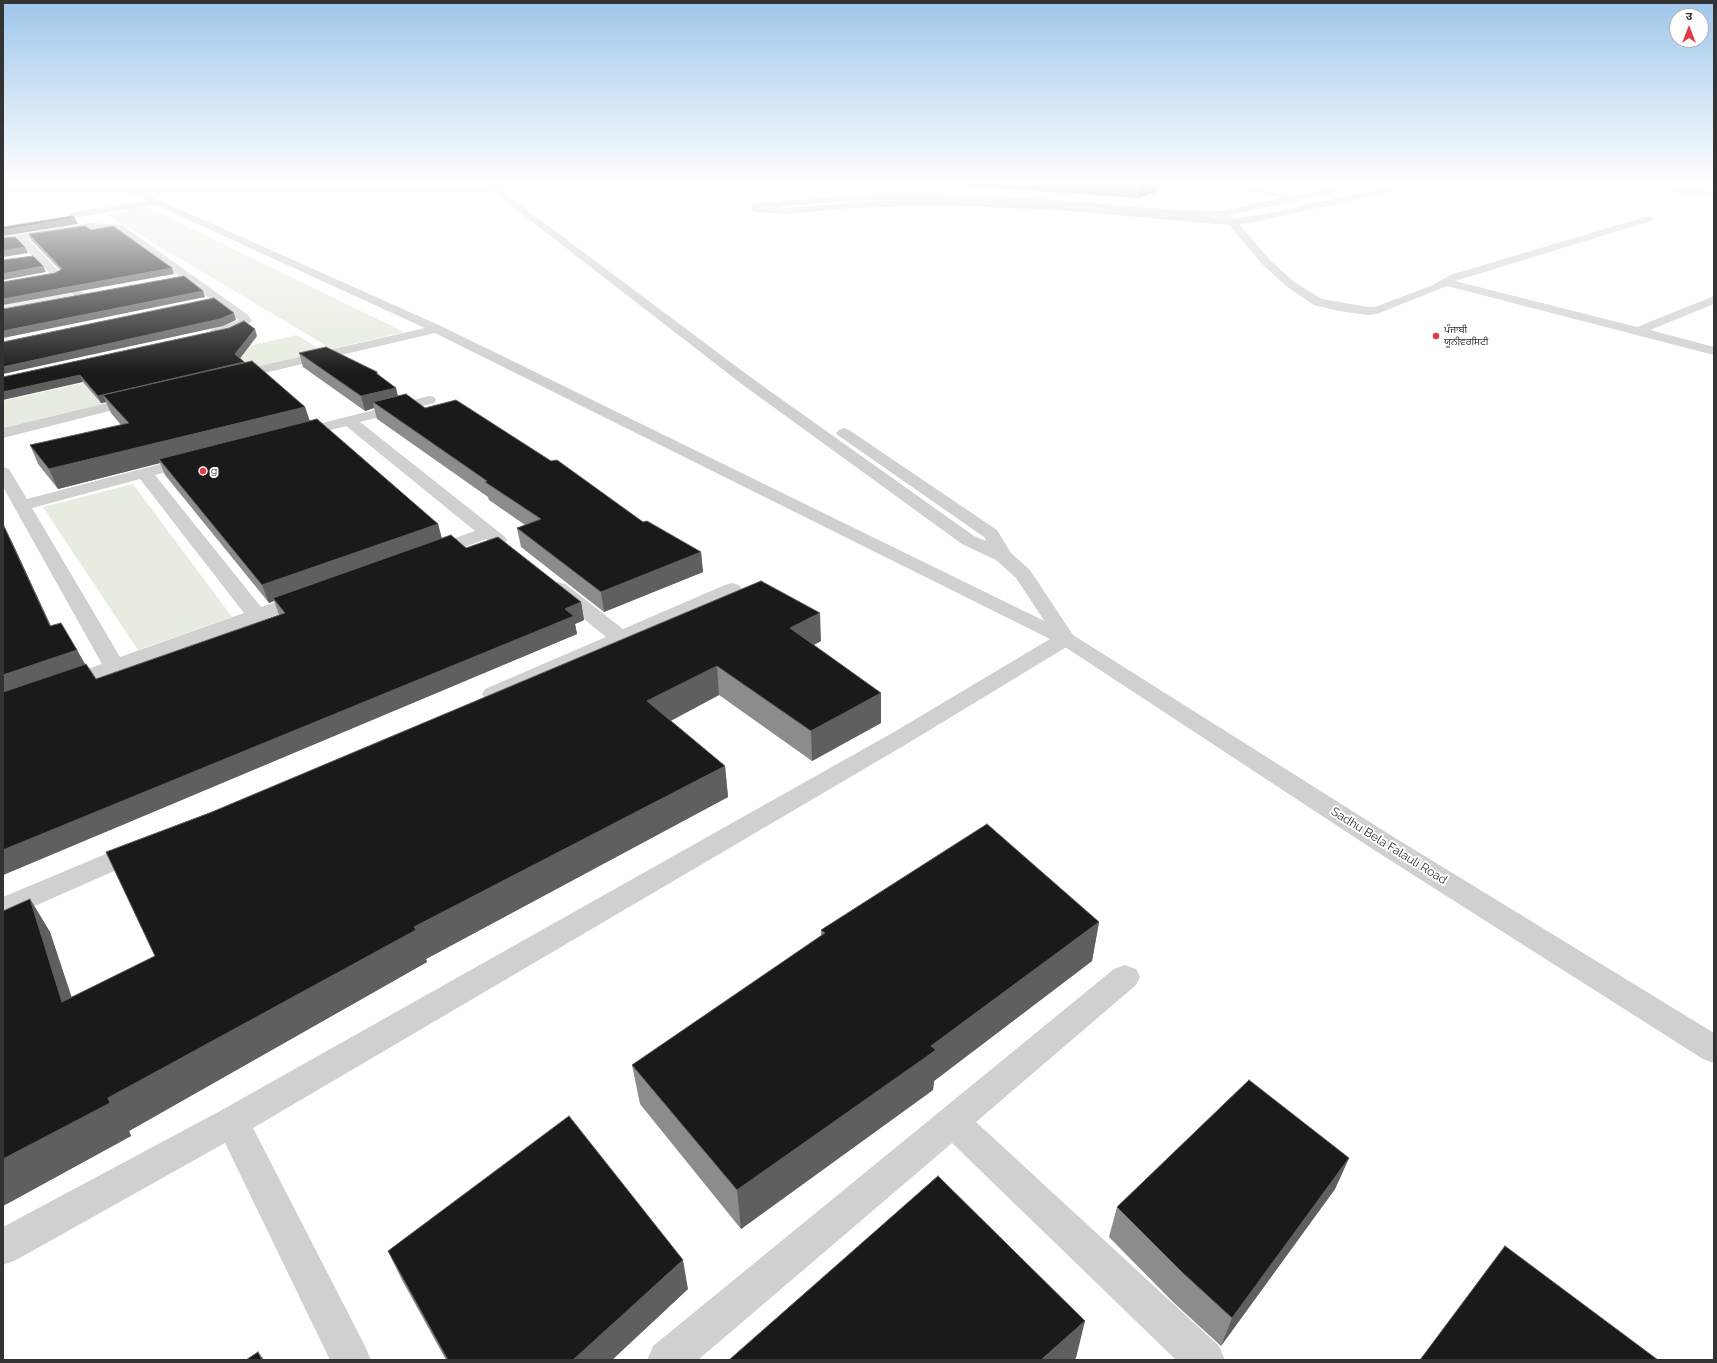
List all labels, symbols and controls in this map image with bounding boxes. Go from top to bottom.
north arrow [1669,8,1709,48]
text: उ [1686,10,1692,23]
place label: ਪੰਜਾਬੀ ਯੂਨੀਵਰਸਿਟੀ [1444,324,1488,348]
marker: ਪੰਜਾਬੀ ਯੂਨੀਵਰਸਿਟੀ [1431,331,1441,341]
place label: g [211,465,217,477]
marker: g [198,466,208,476]
street label: Sadhu Bela Falauli Road [1328,804,1450,888]

